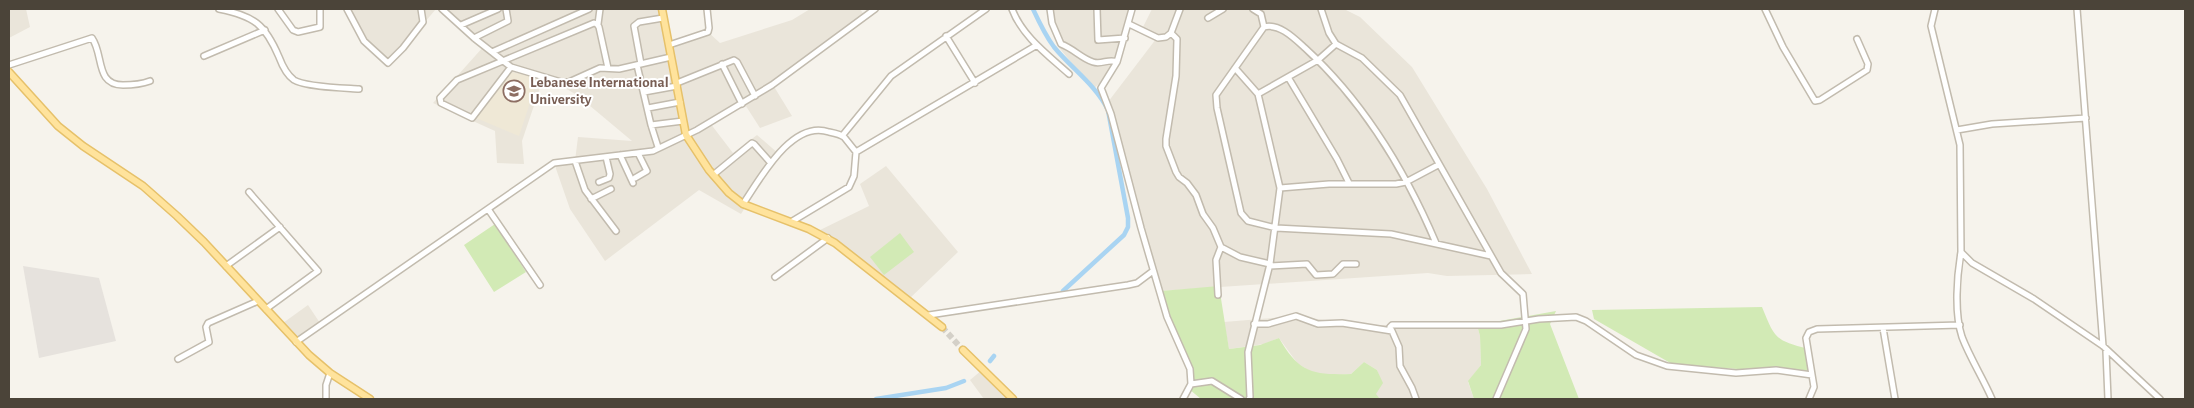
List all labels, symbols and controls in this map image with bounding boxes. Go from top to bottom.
place label: Lebanese International University [530,75,669,107]
school or university icon: Lebanese International University [502,79,526,103]

